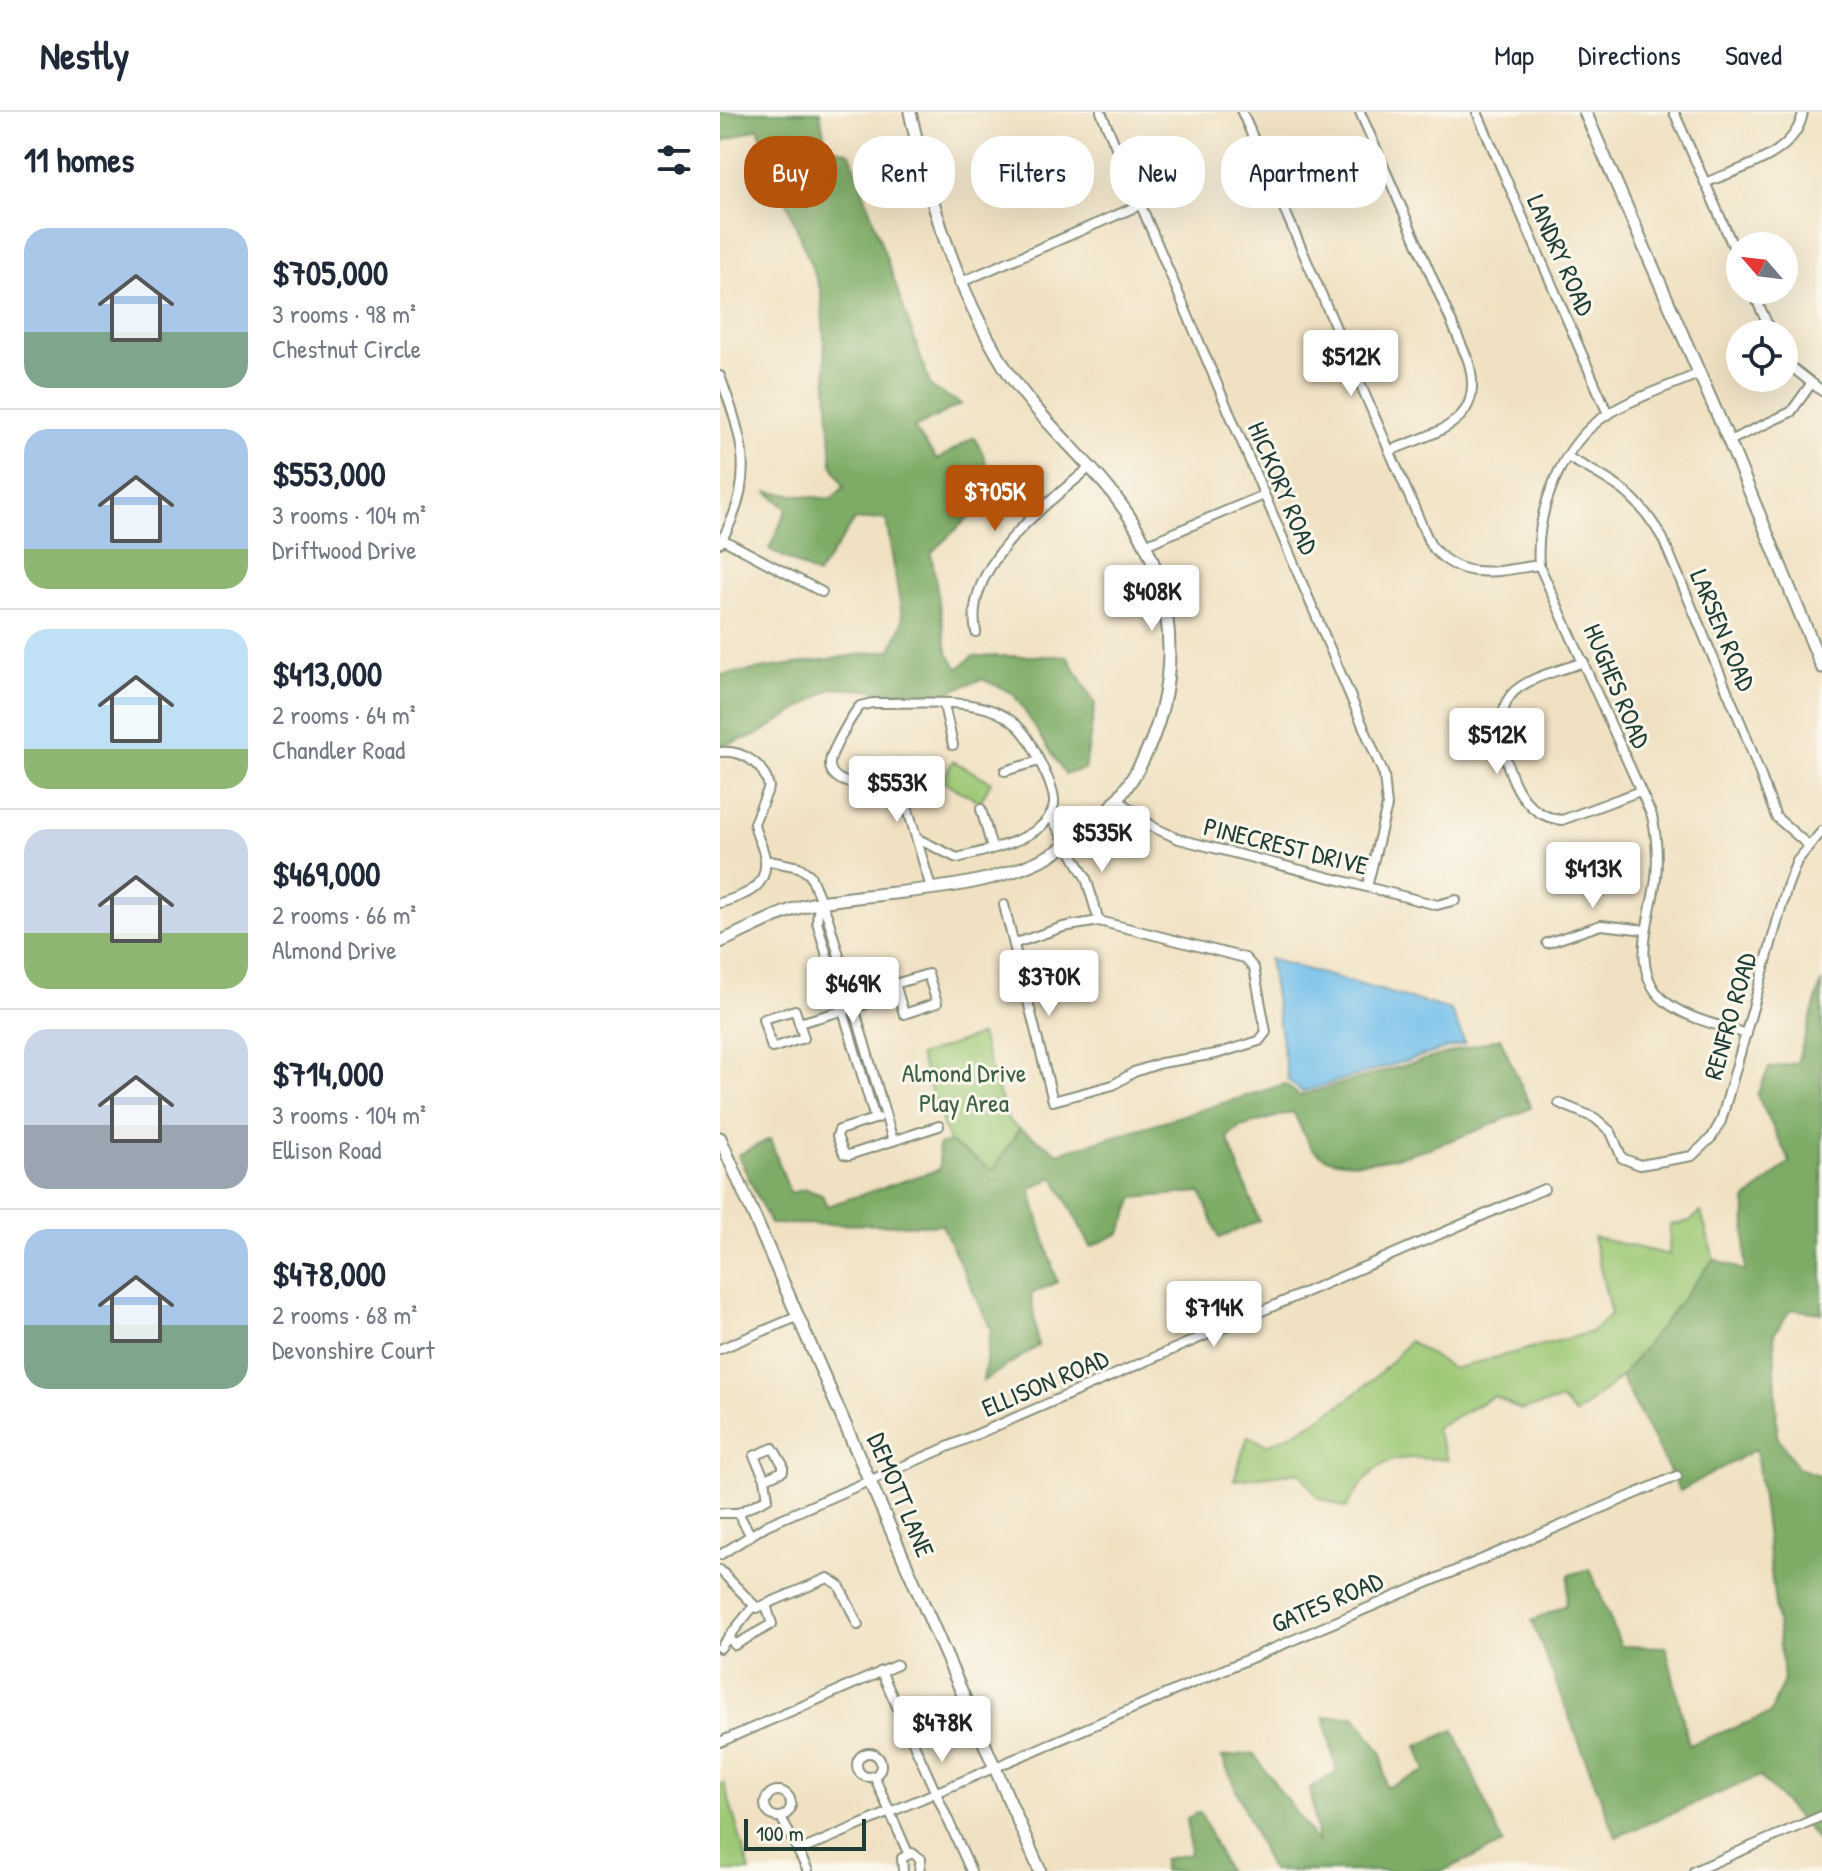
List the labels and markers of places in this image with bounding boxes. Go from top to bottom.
pin: $512K [1295,330,1407,398]
pin: $705K [939,465,1051,533]
pin: $408K [1096,565,1208,633]
pin: $512K [1441,708,1553,776]
pin: $553K [841,756,953,824]
pin: $535K [1046,806,1158,874]
pin: $413K [1537,842,1649,910]
pin: $370K [993,950,1105,1018]
pin: $469K [797,957,909,1025]
pin: $714K [1158,1281,1270,1349]
pin: $478K [886,1696,998,1764]

